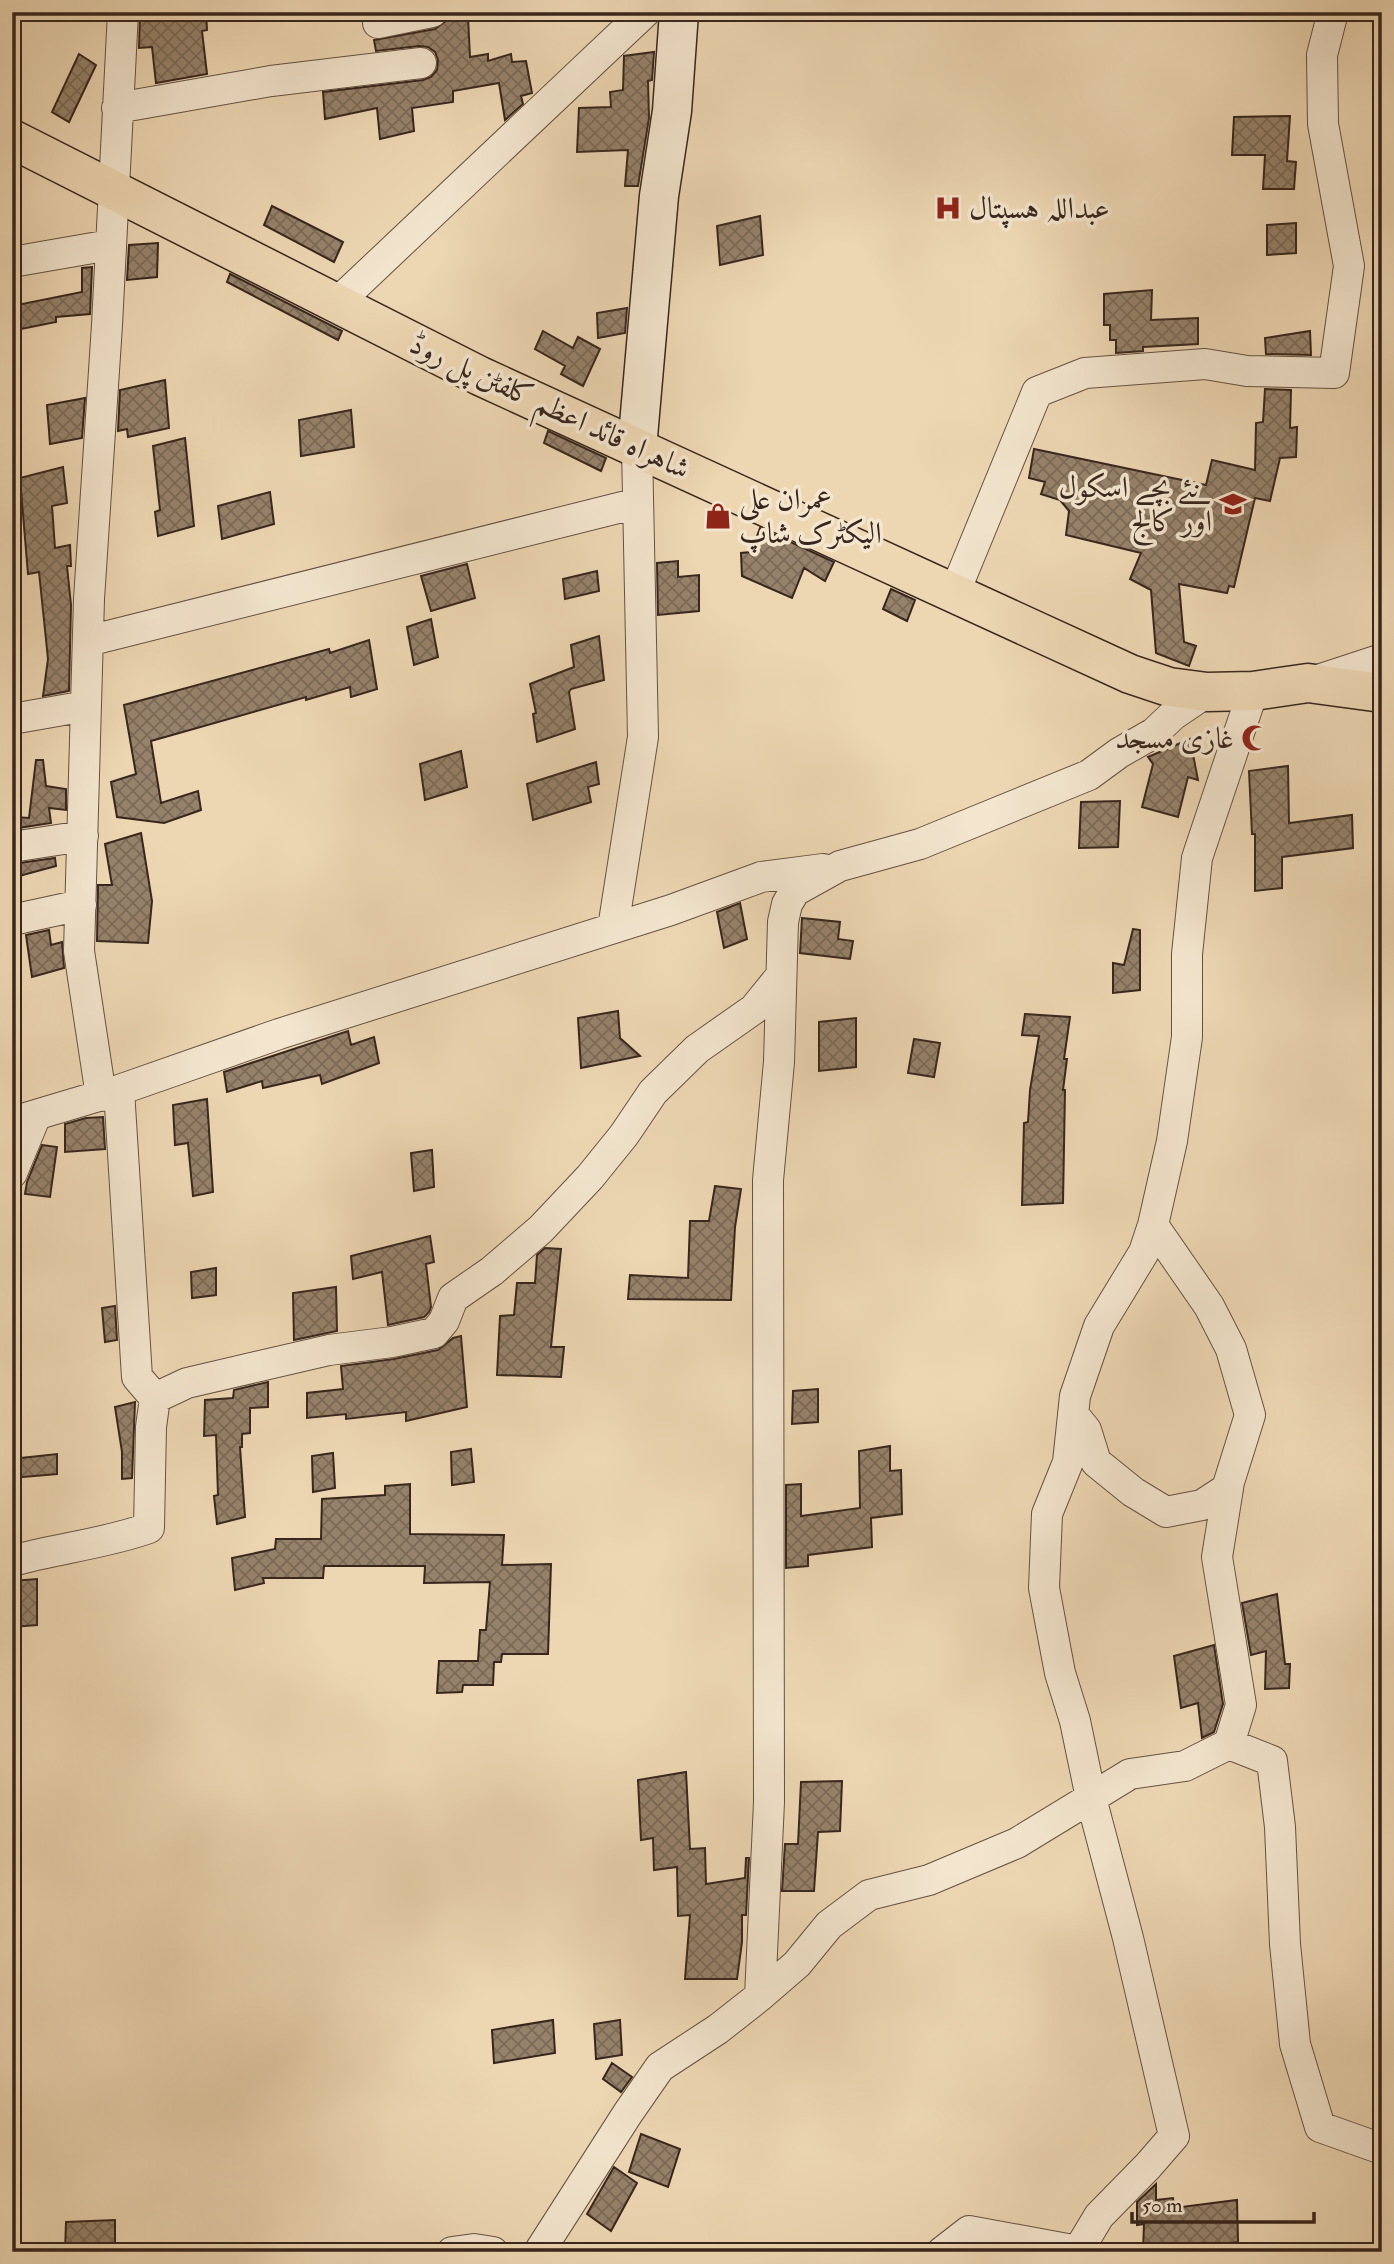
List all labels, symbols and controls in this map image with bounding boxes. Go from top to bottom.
place label: عبداللہ ہسپتال [969,190,1110,229]
hospital icon: عبداللہ ہسپتال [933,193,963,223]
street label: شاہراہ قائد اعظم کلفٹن پل روڈ [400,325,696,496]
place label: نئے بچے اسکول اور کالج [1059,469,1212,546]
place label: عمران علی الیکٹرک شاپ [739,481,882,553]
school or university icon: نئے بچے اسکول اور کالج [1218,489,1248,519]
shop icon: عمران علی الیکٹرک شاپ [703,501,733,531]
place label: غازی مسجد [1115,720,1234,757]
mosque icon: غازی مسجد [1240,723,1270,753]
scale bar [1132,2180,1314,2224]
text: 50 m [1142,2192,1183,2219]

